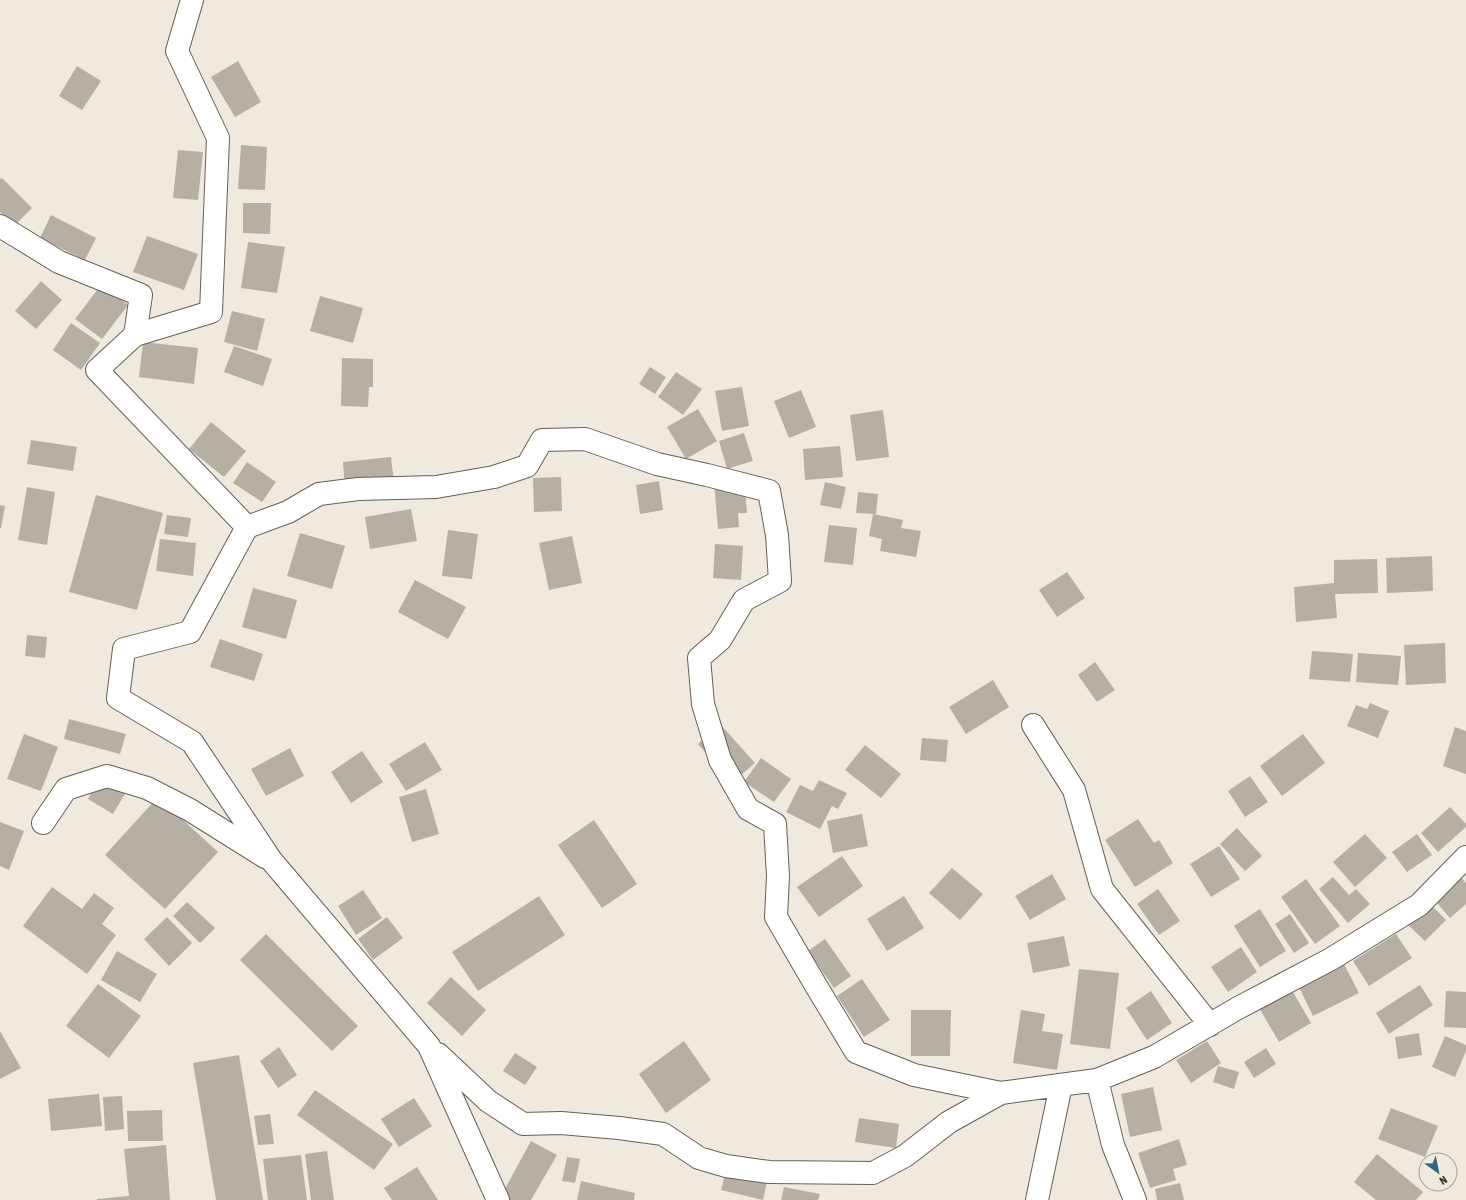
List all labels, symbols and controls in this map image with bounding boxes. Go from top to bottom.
north arrow [1418,1152,1458,1192]
text: N [1437,1174,1449,1187]

